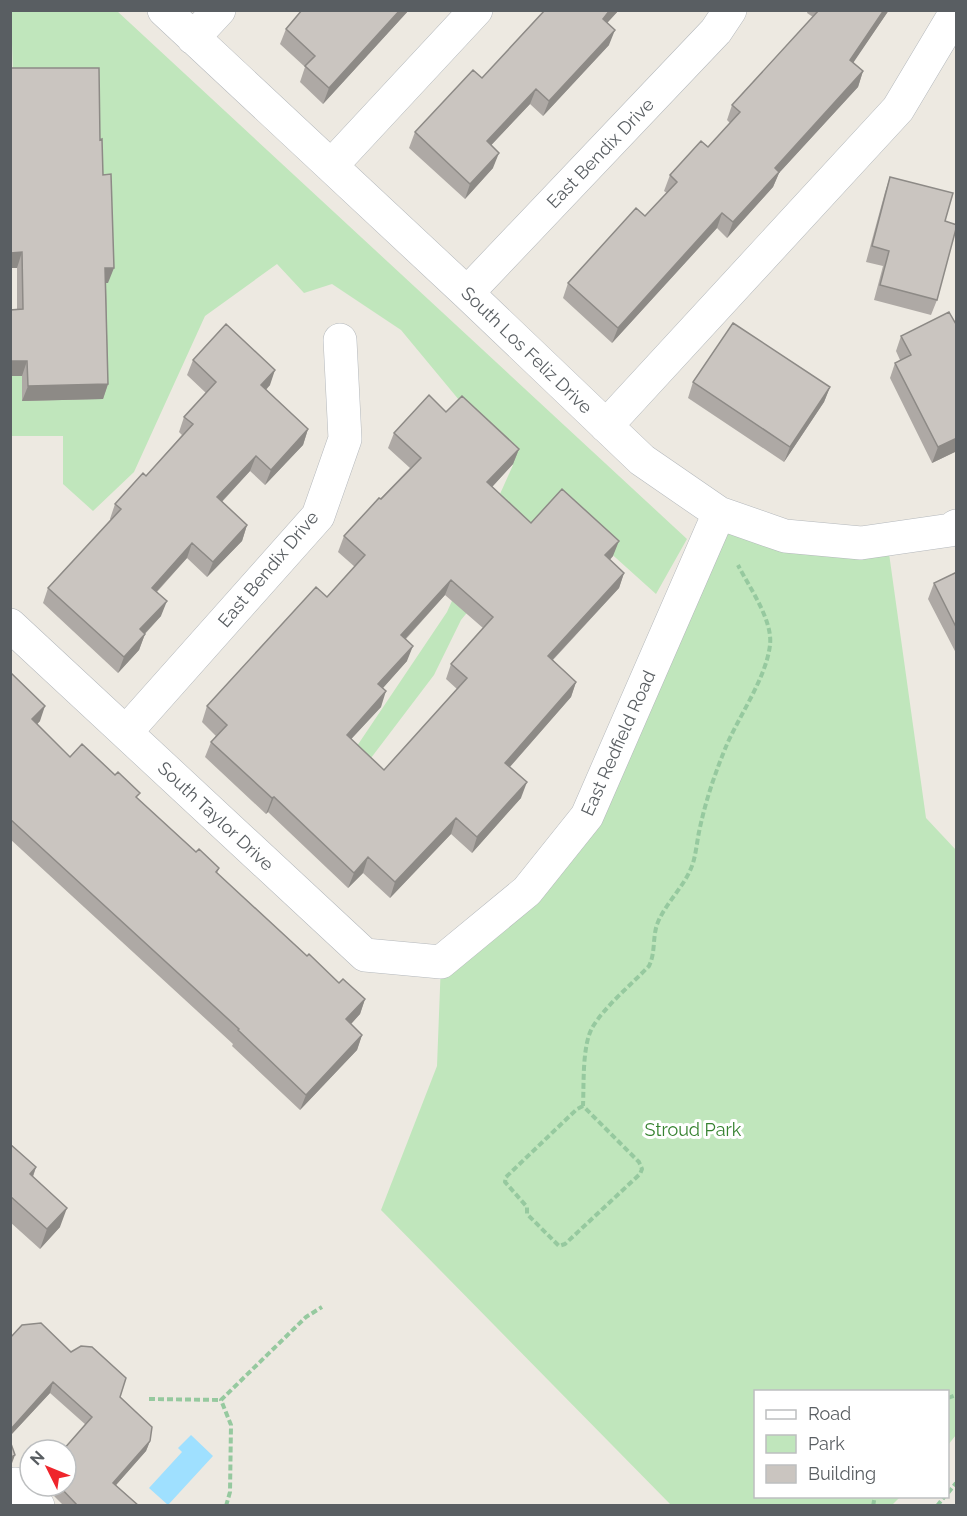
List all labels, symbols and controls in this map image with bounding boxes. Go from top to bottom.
street label: East Bendix Drive [542,93,658,212]
street label: South Los Feliz Drive [457,282,597,418]
street label: East Bendix Drive [213,506,323,631]
street label: East Redfield Road [577,667,659,819]
street label: South Taylor Drive [154,757,278,875]
park label: Stroud Park [645,1119,742,1140]
legend [754,1390,949,1498]
text: Road [808,1403,851,1424]
text: Park [808,1433,845,1454]
north arrow [18,1438,78,1498]
text: N [26,1447,49,1469]
text: Building [808,1463,876,1484]

